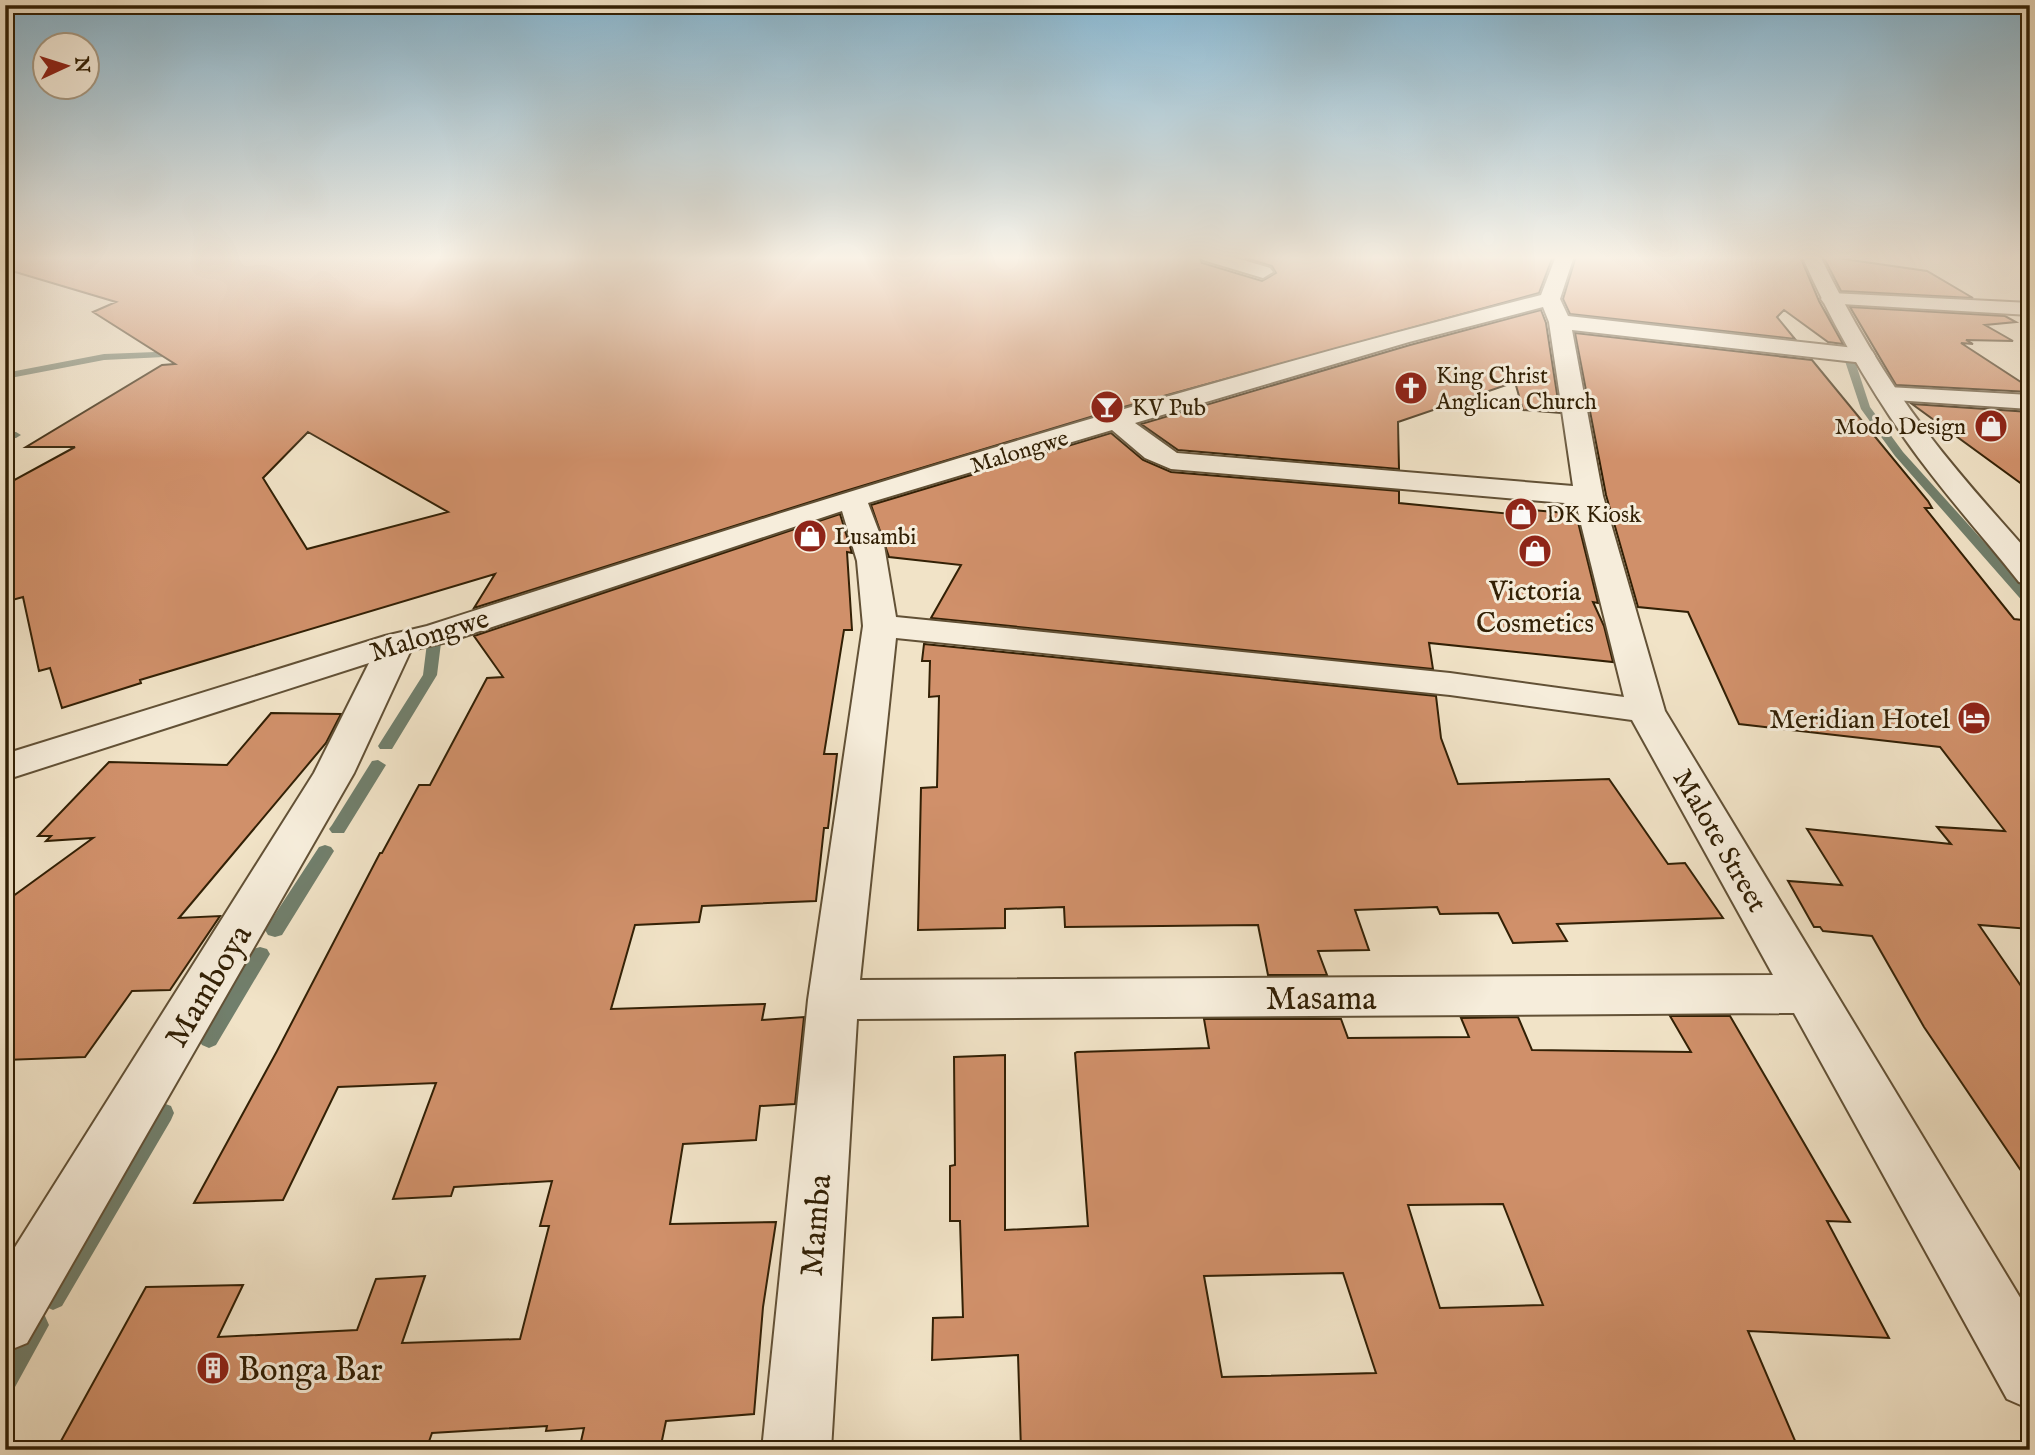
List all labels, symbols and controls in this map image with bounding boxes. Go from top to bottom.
north arrow [32,32,102,102]
text: N [68,55,94,75]
place label: King Christ Anglican Church [1435,362,1598,417]
church icon: King Christ Anglican Church [1392,369,1430,407]
bar icon: KV Pub [1088,388,1126,426]
place label: KV Pub [1132,394,1206,423]
shop icon: Modo Design [1972,407,2010,445]
place label: Modo Design [1835,413,1966,442]
street label: Malongwe [967,424,1072,481]
shop icon: DK Kiosk [1502,495,1540,533]
place label: DK Kiosk [1546,501,1642,530]
shop icon: Lusambi [791,517,829,555]
place label: Lusambi [834,523,916,552]
shop icon: Victoria Cosmetics [1516,532,1554,570]
place label: Victoria Cosmetics [1476,575,1594,642]
street label: Malongwe [366,602,494,671]
hotel icon: Meridian Hotel [1955,699,1993,737]
place label: Meridian Hotel [1769,703,1950,738]
street label: Malote Street [1664,764,1774,919]
street label: Mamboya [157,917,263,1056]
street label: Masama [1266,979,1377,1021]
street label: Mamba [792,1172,842,1278]
building icon: Bonga Bar [194,1349,232,1387]
place label: Bonga Bar [238,1350,383,1392]

